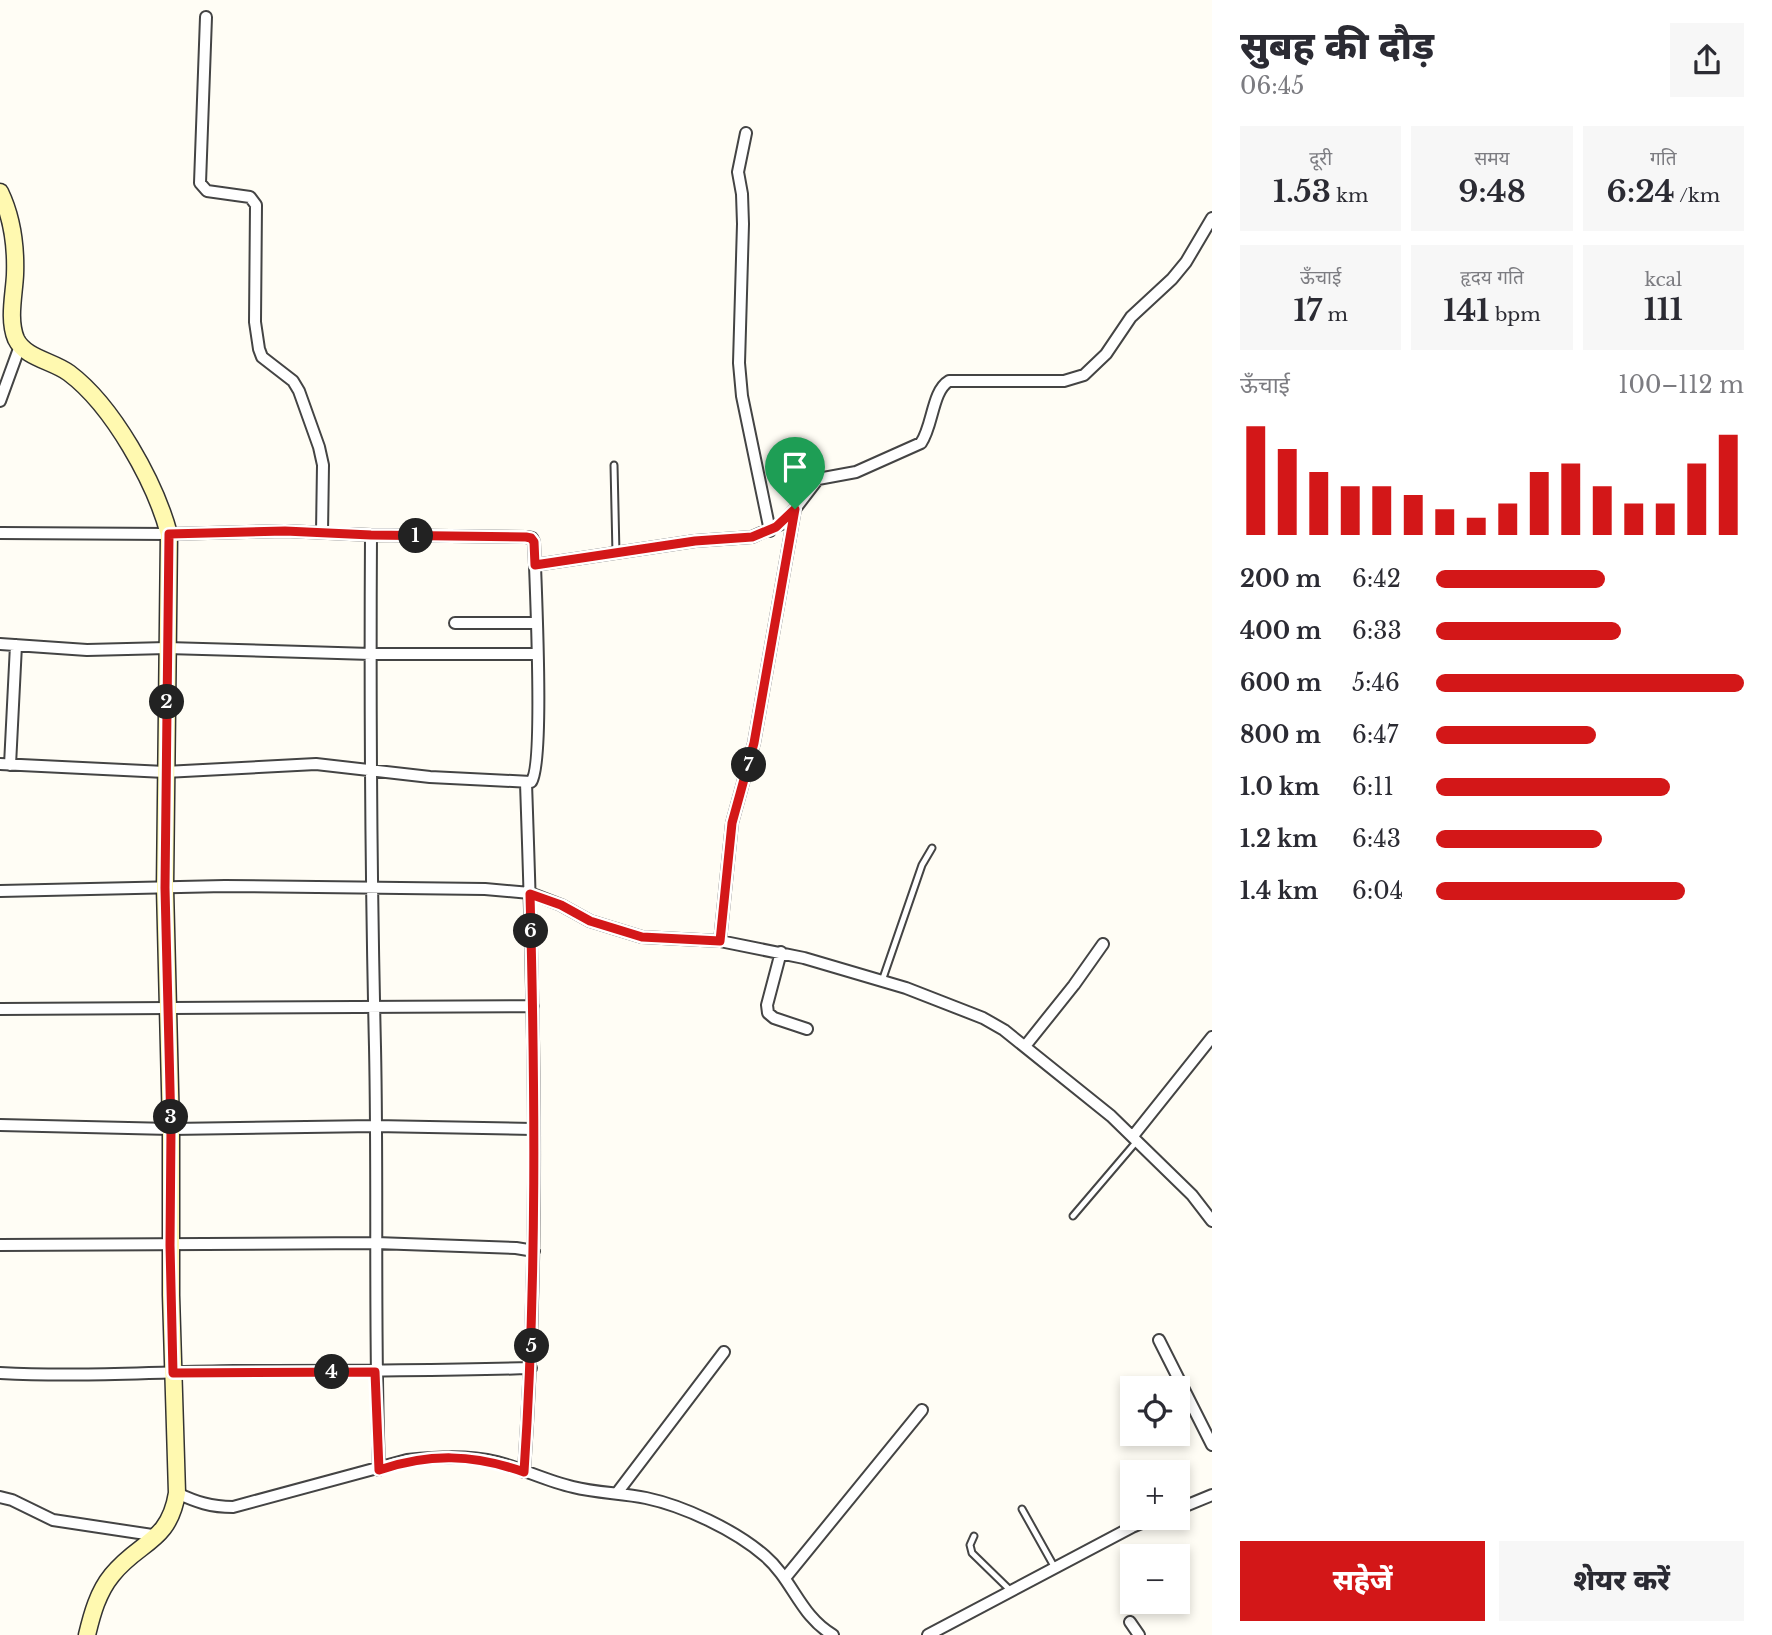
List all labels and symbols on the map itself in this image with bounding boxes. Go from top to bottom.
pin [765,437,825,509]
pin: 1 [398,518,434,554]
pin: 2 [150,684,184,720]
pin: 7 [732,748,766,782]
pin: 6 [514,914,548,948]
pin: 3 [154,1100,188,1134]
pin: 5 [514,1328,550,1364]
pin: 4 [314,1354,350,1390]

